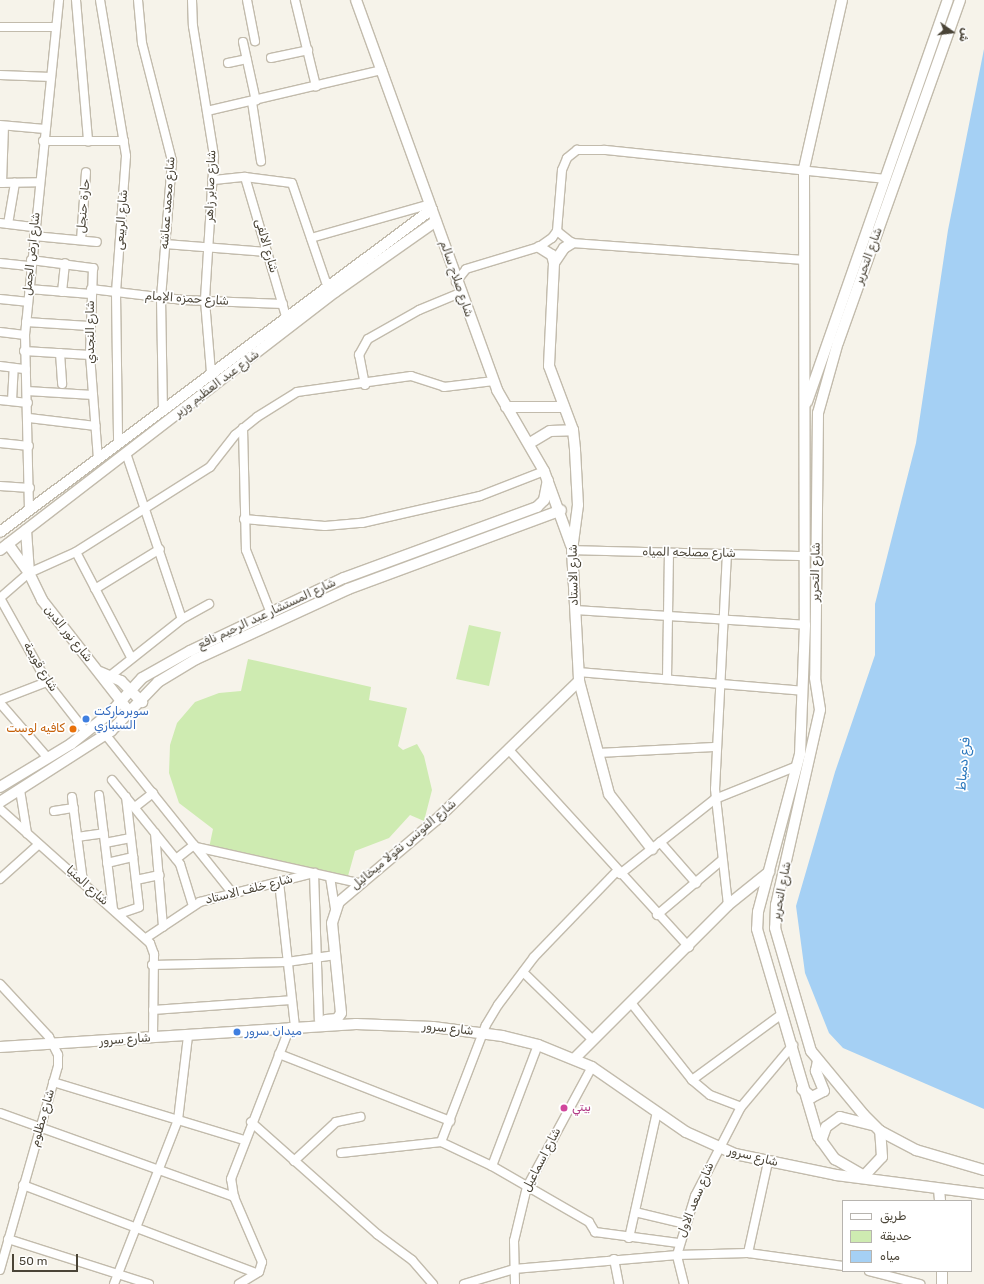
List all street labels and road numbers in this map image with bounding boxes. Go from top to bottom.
street label: شارع صابر زاهر [203,150,219,222]
street label: شارع محمد عماشه [158,156,178,250]
street label: حارة حنجل [74,178,94,234]
street label: شارع الربيعى [113,189,131,251]
street label: شارع ارض الجمل [20,211,44,297]
street label: شارع الالفى [251,217,281,275]
street label: شارع التحرير [852,226,886,286]
street label: شارع صلاح سالم [436,239,476,319]
street label: شارع حمزه الإمام [145,289,229,309]
street label: شارع النجدي [84,300,98,364]
street label: شارع عبد العظيم وزير [172,347,262,421]
street label: شارع التحرير [808,542,824,602]
street label: شارع الاستاد [566,544,582,606]
street label: شارع مصلحه المياه [642,545,736,561]
street label: شارع المستشار عبد الرحيم نافع [196,576,338,652]
street label: شارع نور الدين [41,603,95,665]
street label: شارع قويمة [20,640,60,694]
street label: شارع الفونس نقولا ميخائيل [348,797,460,893]
street label: شارع التحرير [769,860,795,922]
street label: شارع المنيا [63,863,111,909]
street label: شارع خلف الاستاد [204,872,294,908]
street label: شارع سرور [422,1019,474,1039]
street label: شارع سرور [99,1031,151,1049]
street label: شارع مظلوم [28,1088,58,1148]
street label: شارع اسماعيل [520,1126,564,1194]
street label: شارع سرور [726,1144,780,1170]
street label: شارع سعد الاول [674,1160,718,1240]

